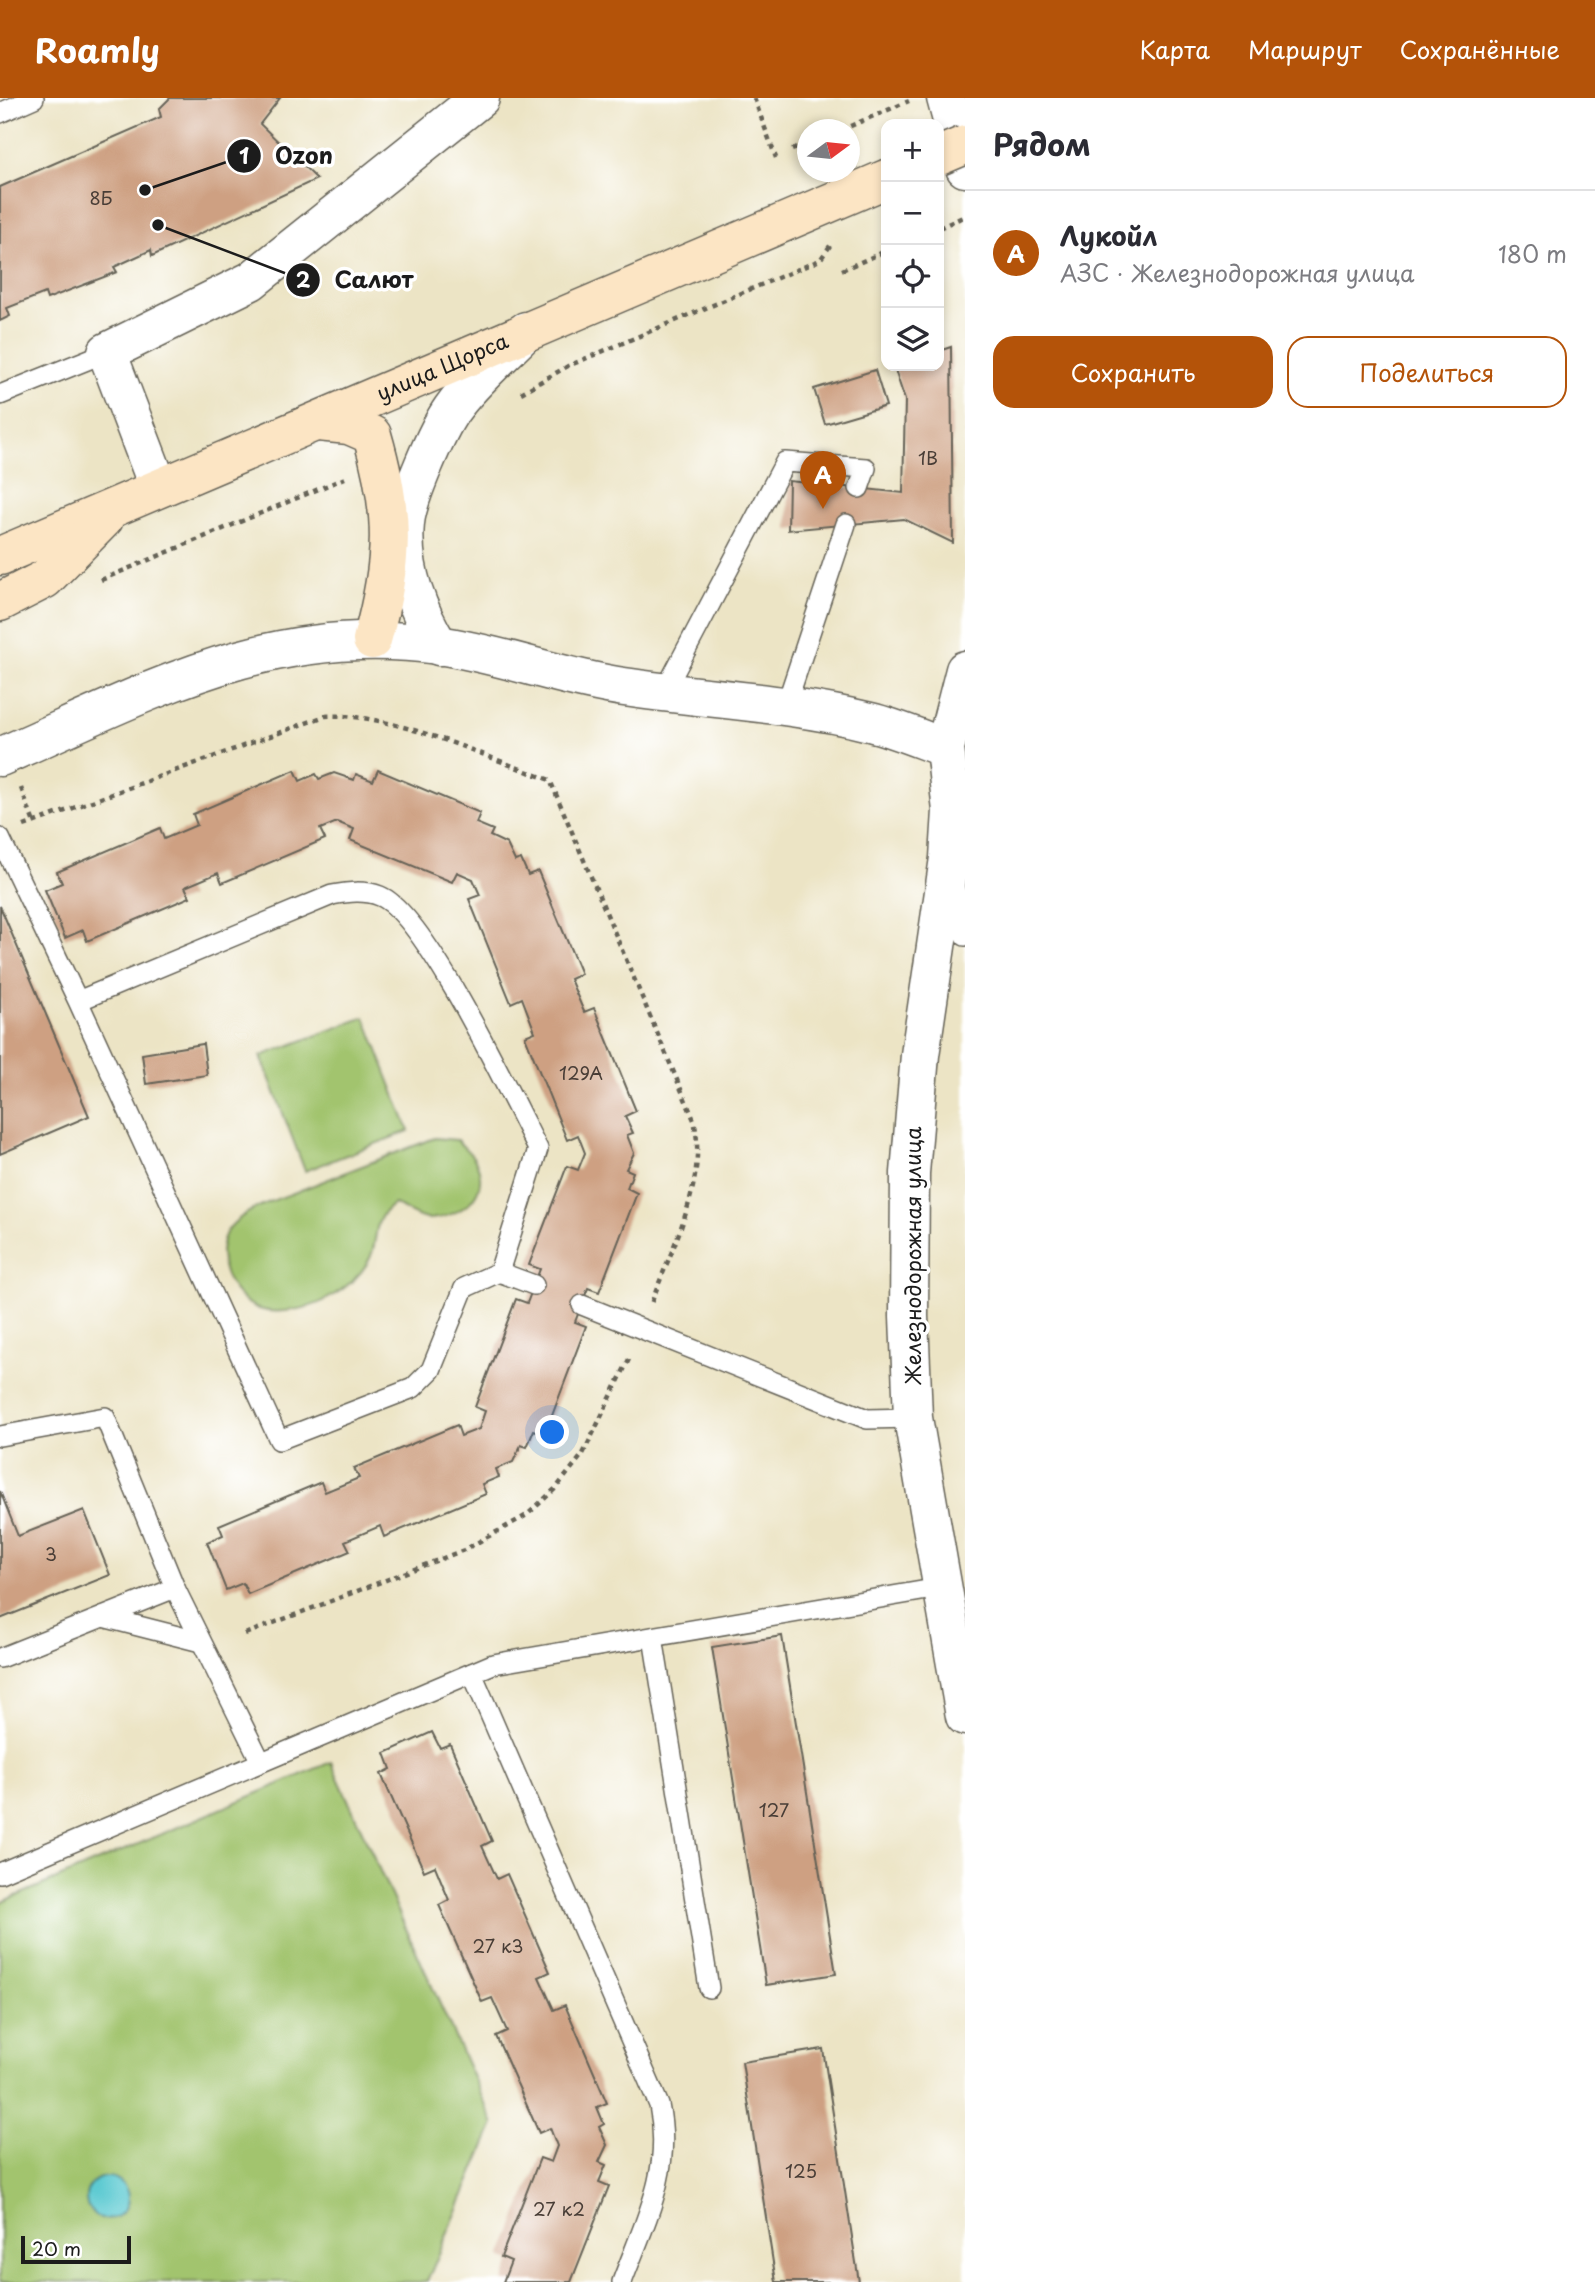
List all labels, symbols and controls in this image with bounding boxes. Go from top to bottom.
text: Roamly [35,24,160,74]
text: Карта [1139,31,1210,67]
text: Маршрут [1248,31,1362,67]
text: Сохранённые [1400,31,1560,67]
north arrow [797,119,860,182]
map controls [881,119,944,371]
button: + [881,119,944,182]
text: Рядом [993,121,1091,166]
callout: Ozon [226,134,347,178]
text: Ozon [275,137,333,172]
text: 1 [239,139,249,171]
button: − [881,182,944,245]
house number: 8Б [90,184,112,211]
text: Лукойл [1060,216,1158,255]
text: A [1007,236,1025,271]
text: 180 m [1498,236,1567,271]
button: locate [881,245,944,308]
text: АЗС · Железнодорожная улица [1060,255,1415,290]
callout: Салют [286,258,428,302]
text: Салют [335,261,415,296]
text: 2 [296,263,311,295]
button: layers [881,308,944,371]
street label: улица Щорса [371,324,513,408]
button: Сохранить [993,336,1273,408]
button: Поделиться [1287,336,1567,408]
house number: 1В [918,444,938,471]
pin: A [800,451,846,509]
house number: 129А [559,1059,603,1086]
street label: Железнодорожная улица [896,1126,928,1386]
your location [535,1415,569,1449]
house number: 3 [45,1540,57,1567]
house number: 127 [759,1796,789,1823]
house number: 27 к3 [473,1932,523,1959]
house number: 125 [785,2157,817,2184]
house number: 27 к2 [533,2195,585,2222]
scale bar [21,2233,131,2265]
text: 20 m [32,2234,81,2262]

